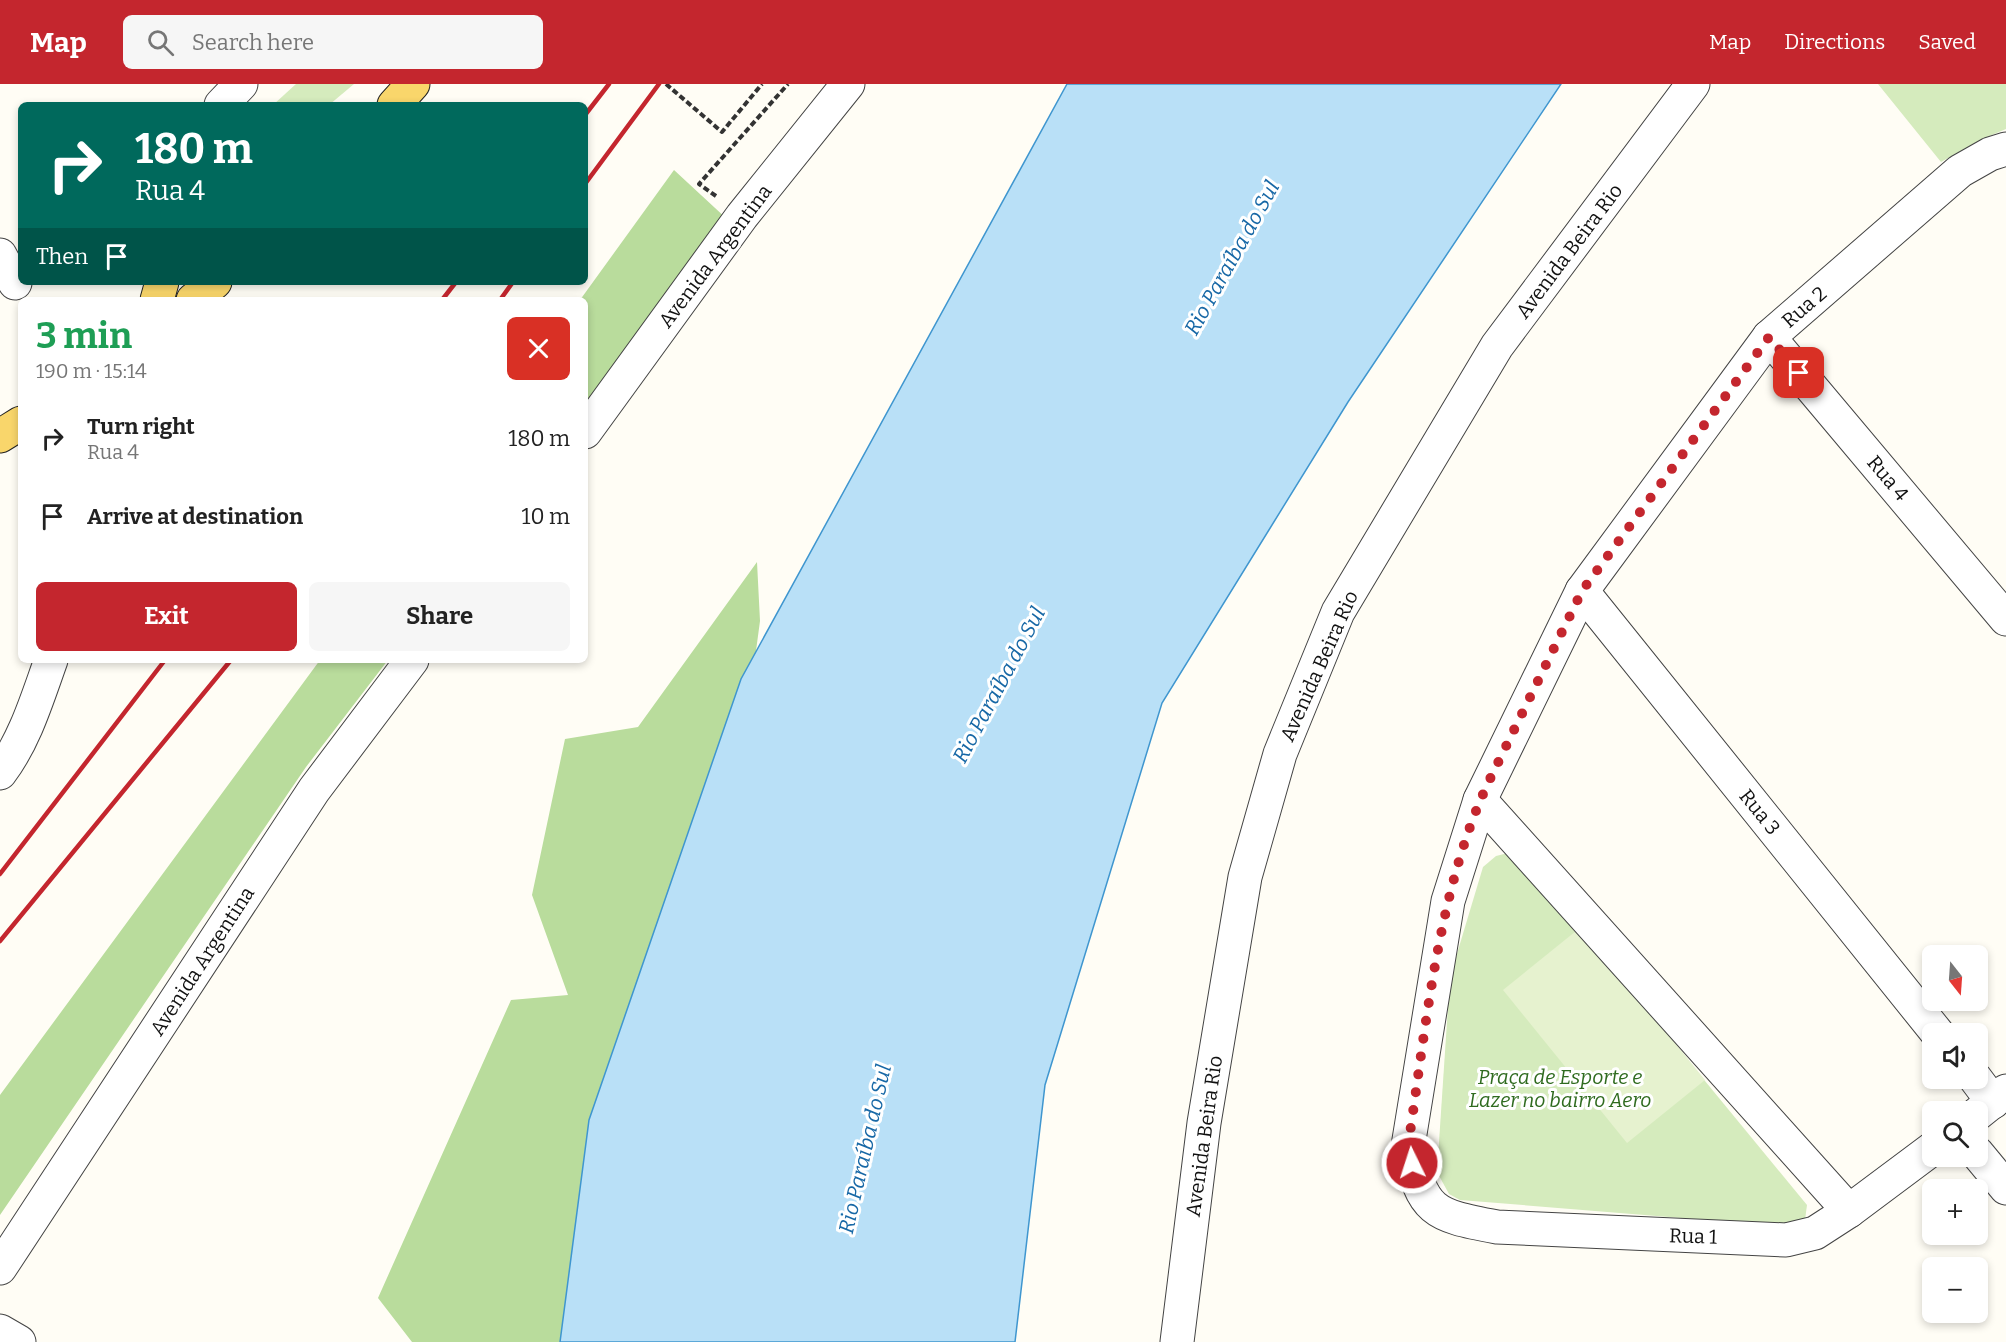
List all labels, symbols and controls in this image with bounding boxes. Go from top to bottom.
search box [123,15,543,69]
text: Map [30,26,87,59]
icon: search [144,26,177,59]
text: Search here [192,29,314,56]
text: Map [1709,29,1751,55]
text: Directions [1784,29,1885,55]
text: Saved [1918,29,1976,55]
text: 180 m [135,124,253,174]
icon: right [36,126,114,204]
text: Rua 4 [135,175,205,207]
water label: Rio Paraíba do Sul [1179,176,1285,340]
street label: Avenida Beira Rio [1511,179,1627,323]
street label: Avenida Argentina [653,180,777,332]
icon: arrive [100,240,133,273]
text: Then [36,243,88,270]
street label: Rua 2 [1777,281,1831,333]
text: 3 min [36,314,132,358]
button: close [507,317,570,380]
pin [1773,347,1824,398]
icon: arrive [1782,356,1815,389]
text: 190 m · 15:14 [36,359,147,383]
text: Turn right [87,413,195,440]
icon: right [36,422,69,455]
text: 180 m [508,425,570,452]
text: Rua 4 [87,440,139,464]
street label: Rua 4 [1862,450,1914,506]
icon: arrive [36,500,69,533]
text: Arrive at destination [87,503,303,530]
text: 10 m [522,503,570,530]
button: Exit [36,582,297,651]
button: Share [309,582,570,651]
street label: Avenida Beira Rio [1275,587,1363,745]
water label: Rio Paraíba do Sul [947,602,1051,767]
street label: Rua 3 [1734,784,1786,840]
street label: Avenida Argentina [145,882,259,1040]
north arrow [1922,945,1988,1011]
map controls [1922,945,1988,1323]
button: sound [1922,1023,1988,1089]
street label: Avenida Beira Rio [1181,1054,1227,1218]
water label: Rio Paraíba do Sul [833,1062,897,1236]
park label: Praça de Esporte e Lazer no bairro Aero [1469,1065,1651,1112]
button: search [1922,1101,1988,1167]
position arrow [1380,1131,1444,1195]
button: + [1922,1179,1988,1245]
street label: Rua 1 [1668,1223,1718,1249]
button: − [1922,1257,1988,1323]

